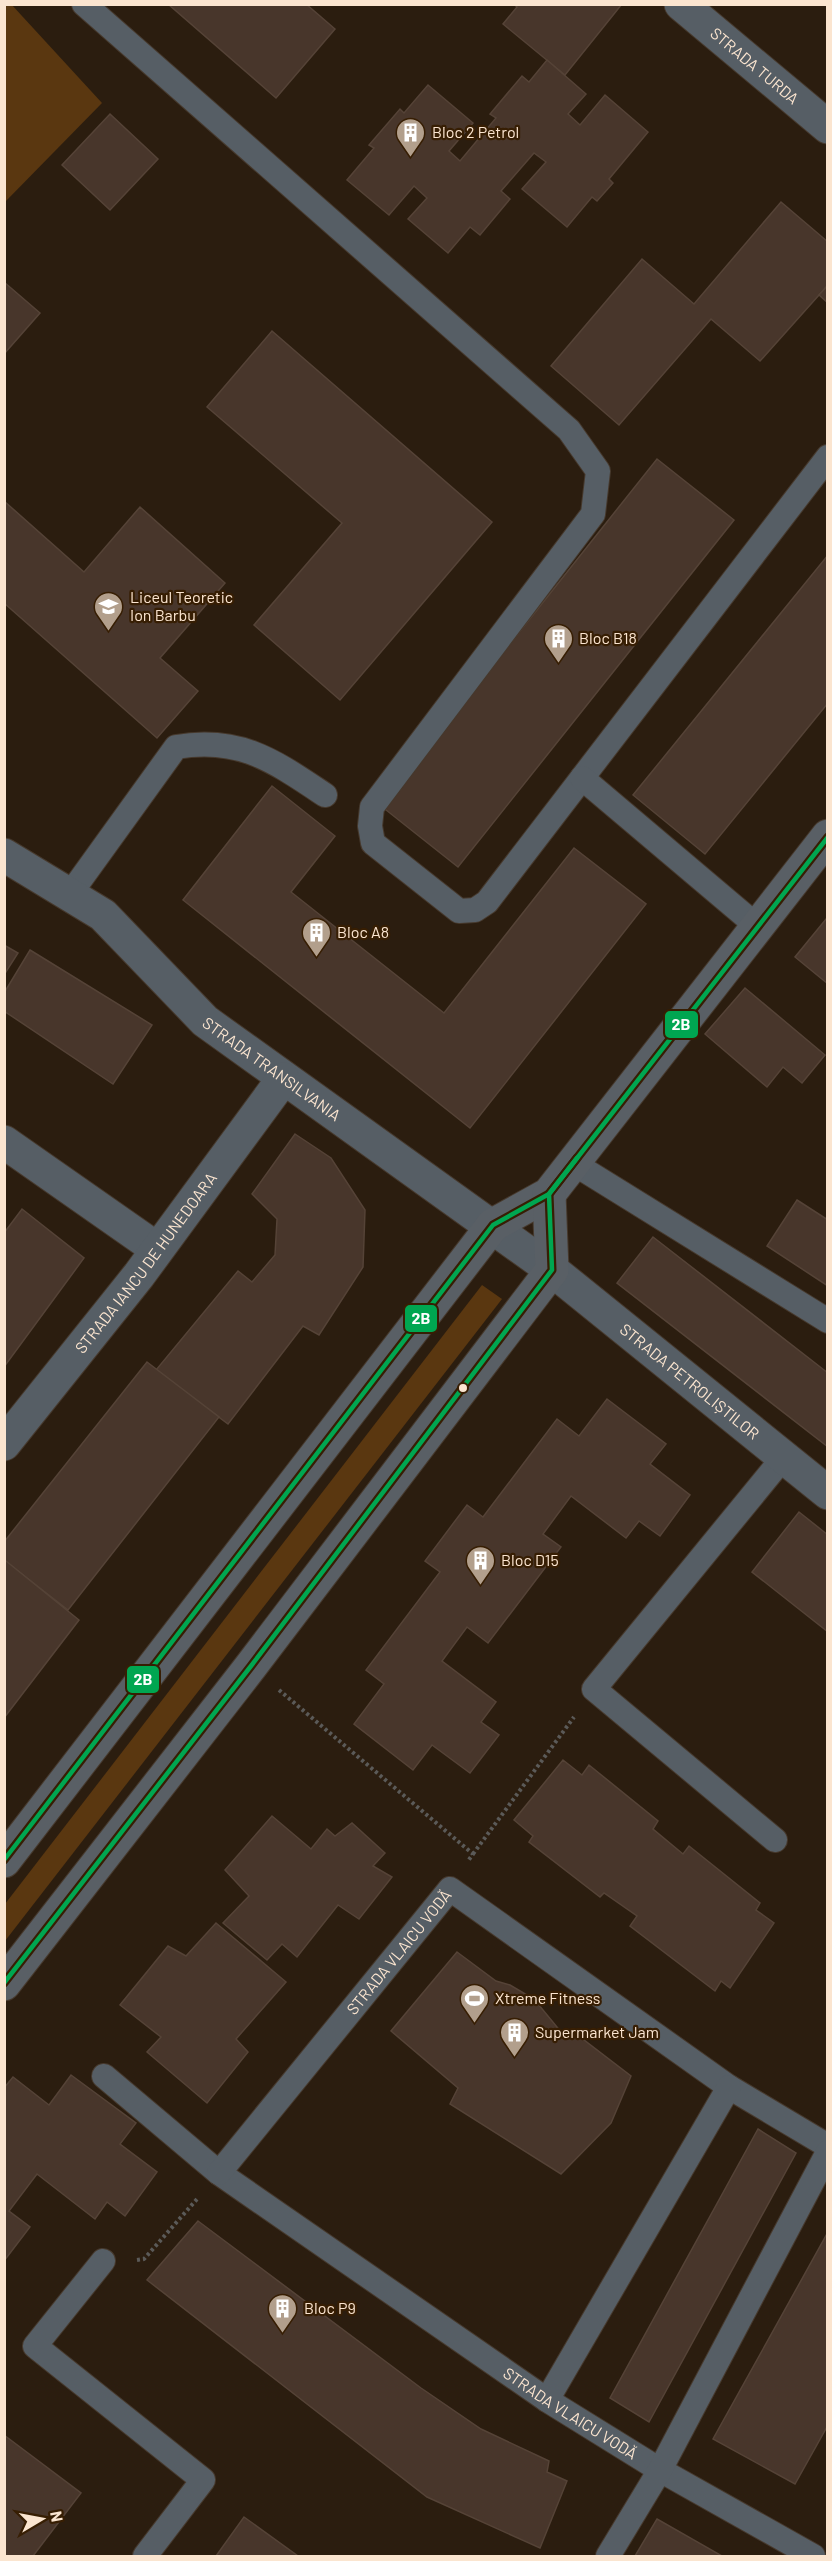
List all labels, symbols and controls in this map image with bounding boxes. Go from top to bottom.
street label: STRADA TURDA [707,23,803,108]
building icon: Bloc 2 Petrol [395,116,427,158]
place label: Bloc 2 Petrol [432,122,519,141]
place label: Liceul Teoretic Ion Barbu [130,587,233,624]
school or university icon: Liceul Teoretic Ion Barbu [93,590,125,632]
building icon: Bloc B18 [542,622,574,664]
place label: Bloc B18 [579,628,637,647]
building icon: Bloc A8 [300,916,332,958]
place label: Bloc A8 [337,922,389,941]
line badge: 2B [664,1010,699,1039]
street label: STRADA TRANSILVANIA [199,1013,345,1125]
text: 2B [672,1014,691,1033]
street label: STRADA IANCU DE HUNEDOARA [70,1168,220,1357]
line badge: 2B [404,1304,438,1333]
text: 2B [412,1308,431,1327]
street label: STRADA PETROLIȘTILOR [617,1319,764,1443]
unlabelled marker [457,1382,469,1394]
building icon: Bloc D15 [464,1544,496,1586]
place label: Bloc D15 [501,1550,559,1569]
line badge: 2B [126,1665,160,1694]
text: 2B [134,1669,153,1688]
street label: STRADA VLAICU VODĂ [342,1885,455,2018]
sports icon: Xtreme Fitness [458,1982,490,2024]
place label: Xtreme Fitness [495,1988,600,2007]
building icon: Supermarket Jam [498,2016,530,2058]
place label: Supermarket Jam [535,2022,659,2041]
building icon: Bloc P9 [267,2292,299,2334]
place label: Bloc P9 [304,2298,356,2317]
street label: STRADA VLAICU VODĂ [500,2363,641,2463]
north arrow [12,2489,72,2549]
text: N [47,2509,68,2523]

